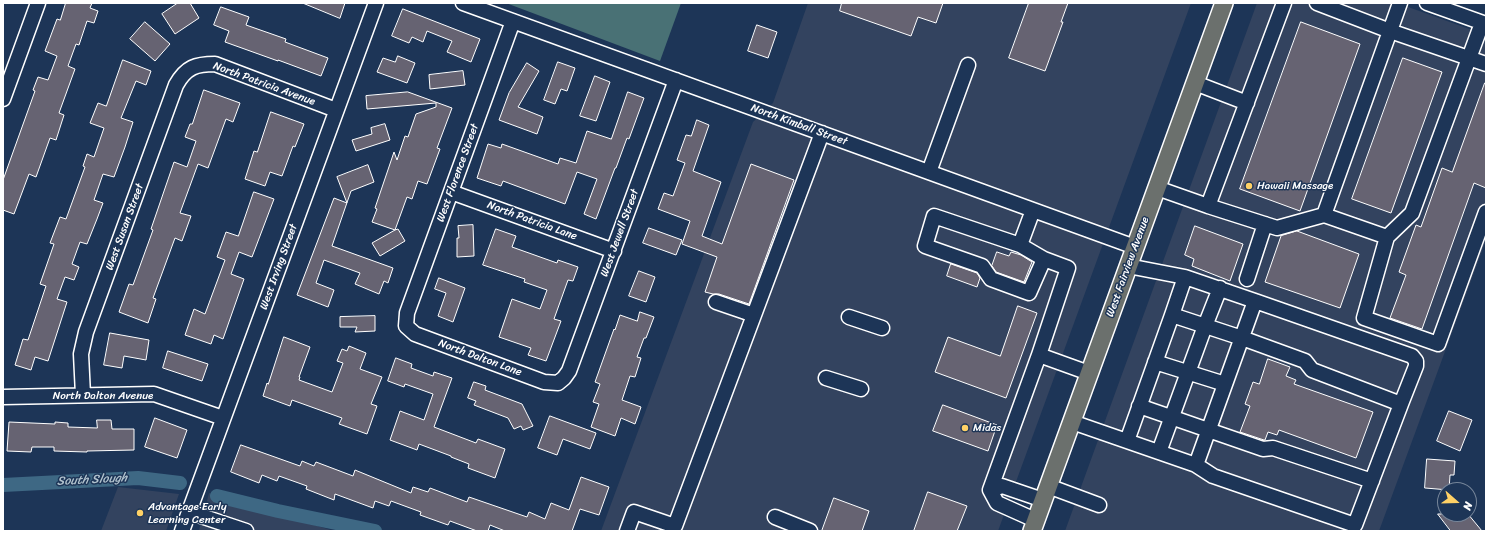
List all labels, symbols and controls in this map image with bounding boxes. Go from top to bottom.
street label: North Patricia Avenue [211,59,317,109]
street label: North Kimball Street [749,101,849,149]
street label: West Florence Street [434,122,482,224]
place label: Hawaii Massage [1257,179,1333,193]
marker: Hawaii Massage [1244,181,1254,191]
street label: West Susan Street [103,182,147,272]
street label: West Jewell Street [598,188,642,278]
street label: North Patricia Lane [485,199,579,243]
street label: West Fairview Avenue [1104,215,1152,319]
street label: West Irving Street [257,222,301,312]
street label: North Dalton Lane [436,337,524,379]
street label: North Dalton Avenue [53,389,153,403]
place label: Midas [973,421,1001,435]
marker: Midas [960,423,970,433]
water label: South Slough [56,471,128,489]
north arrow [1437,482,1477,522]
text: N [1458,499,1478,513]
place label: Advantage Early Learning Center [148,500,227,526]
marker: Advantage Early Learning Center [135,508,145,518]

